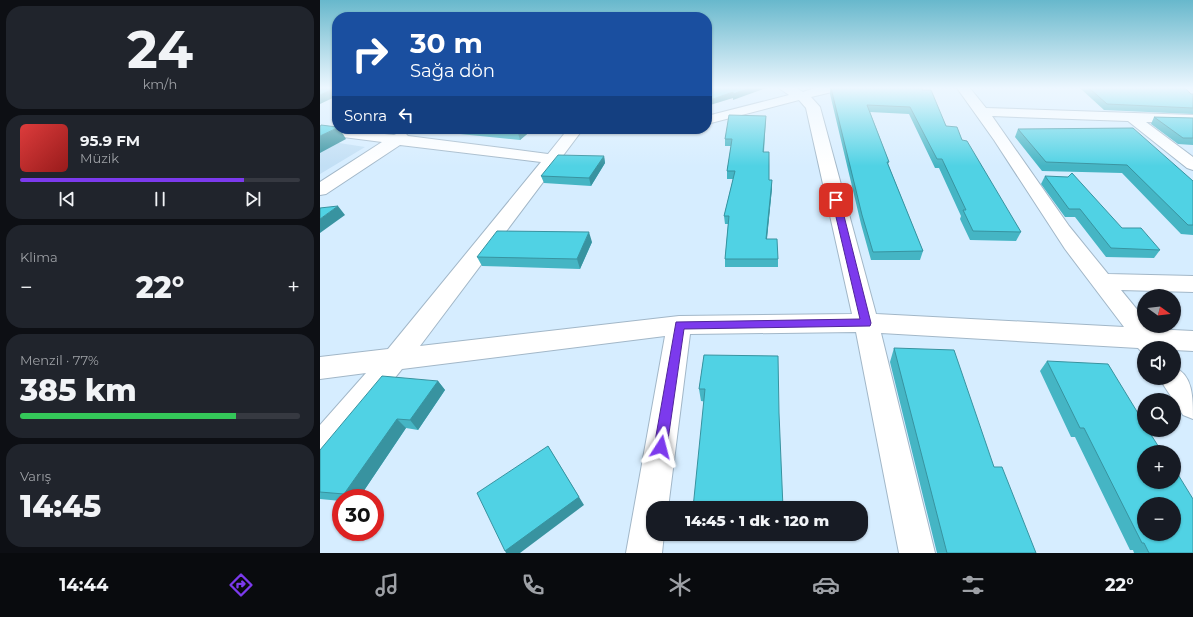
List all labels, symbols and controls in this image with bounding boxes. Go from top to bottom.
text: 24 [127,18,193,81]
text: 30 m [410,26,483,60]
icon: right [344,28,396,80]
text: Sağa dön [410,60,495,82]
text: km/h [143,76,177,92]
icon: left [395,104,417,126]
text: Sonra [344,106,387,125]
text: 95.9 FM [80,131,140,150]
text: Müzik [80,150,119,166]
pin [819,183,853,217]
icon: previous [56,188,78,210]
icon: pause [149,188,171,210]
icon: next [242,188,264,210]
icon: arrive [825,189,847,211]
text: Klima [20,249,58,265]
text: 22° [136,269,184,306]
text: − [20,274,33,301]
text: + [287,274,300,301]
north arrow [1137,289,1181,333]
map controls [1137,289,1181,541]
button: sound [1137,341,1181,385]
text: Menzil · 77% [20,352,99,368]
text: 385 km [20,372,137,409]
button: search [1137,393,1181,437]
position arrow [640,426,682,468]
button: + [1137,445,1181,489]
text: Varış [20,468,51,484]
text: 14:45 [20,488,101,525]
speed limit sign: 30 [332,489,384,541]
button: − [1137,497,1181,541]
text: 14:45 · 1 dk · 120 m [685,511,829,530]
icon: directions [227,571,255,599]
icon: music [373,571,401,599]
icon: phone [519,571,547,599]
icon: climate [666,571,694,599]
icon: car [812,571,840,599]
icon: filters [959,571,987,599]
text: 14:44 [59,574,108,596]
text: 22° [1105,574,1134,596]

